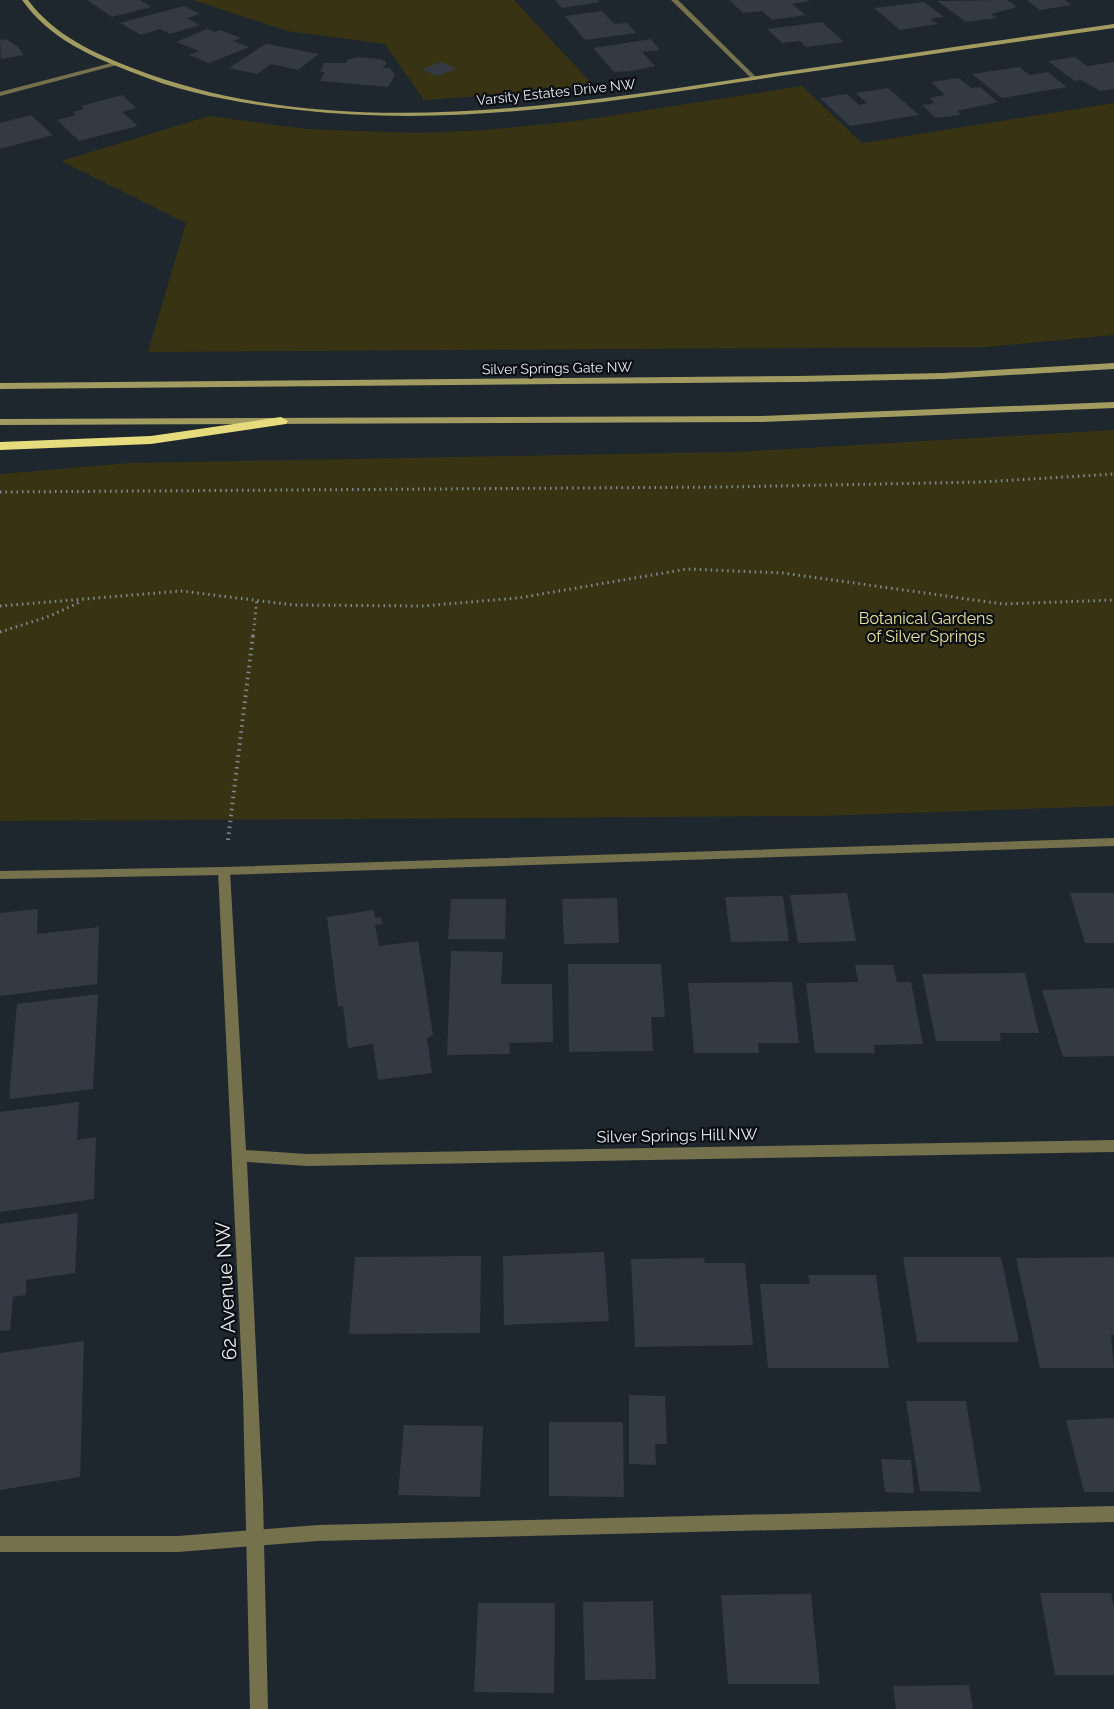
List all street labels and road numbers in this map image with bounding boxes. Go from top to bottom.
street label: Varsity Estates Drive NW [476,76,637,108]
street label: Silver Springs Gate NW [482,359,633,377]
street label: Silver Springs Hill NW [597,1125,758,1146]
street label: 62 Avenue NW [210,1221,242,1361]

